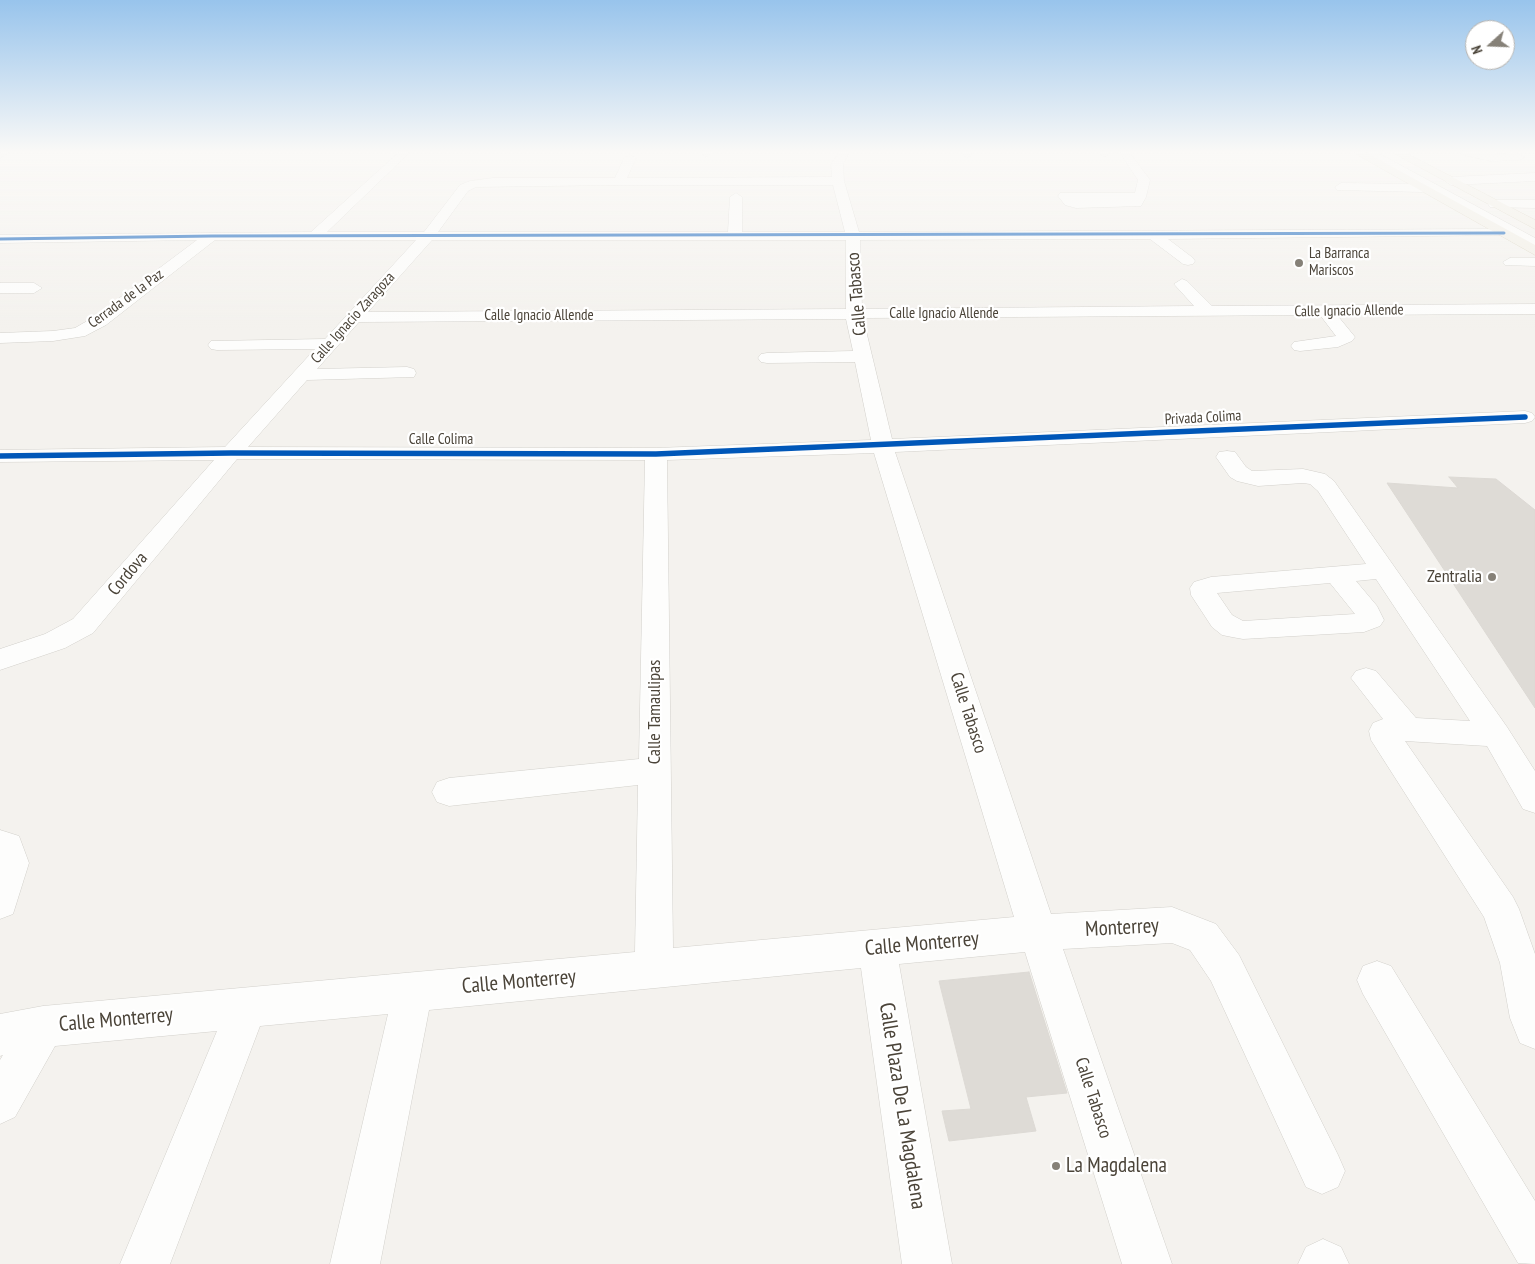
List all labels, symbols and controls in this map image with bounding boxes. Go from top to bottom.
north arrow [1465,20,1515,70]
text: N [1467,43,1487,56]
place label: La Barranca Mariscos [1309,245,1369,280]
street label: Calle Tabasco [843,251,871,337]
marker: La Barranca Mariscos [1293,257,1305,269]
street label: Cerrada de la Paz [85,266,167,332]
street label: Calle Ignacio Zaragoza [307,269,399,367]
street label: Calle Ignacio Allende [1294,301,1404,321]
street label: Calle Ignacio Allende [889,305,999,323]
street label: Calle Ignacio Allende [484,307,594,325]
street label: Privada Colima [1164,407,1242,429]
street label: Calle Colima [409,431,473,449]
street label: Cordova [104,548,152,600]
place label: Zentralia [1427,566,1482,588]
marker: Zentralia [1486,571,1498,583]
street label: Calle Tamaulipas [644,660,666,764]
street label: Calle Tabasco [945,670,991,756]
street label: Monterrey [1085,913,1159,943]
street label: Calle Monterrey [864,926,980,962]
street label: Calle Monterrey [461,964,577,1000]
street label: Calle Plaza De La Magdalena [873,1001,931,1211]
street label: Calle Monterrey [58,1002,174,1038]
street label: Calle Tabasco [1070,1055,1116,1141]
place label: La Magdalena [1066,1153,1167,1179]
marker: La Magdalena [1050,1160,1062,1172]

